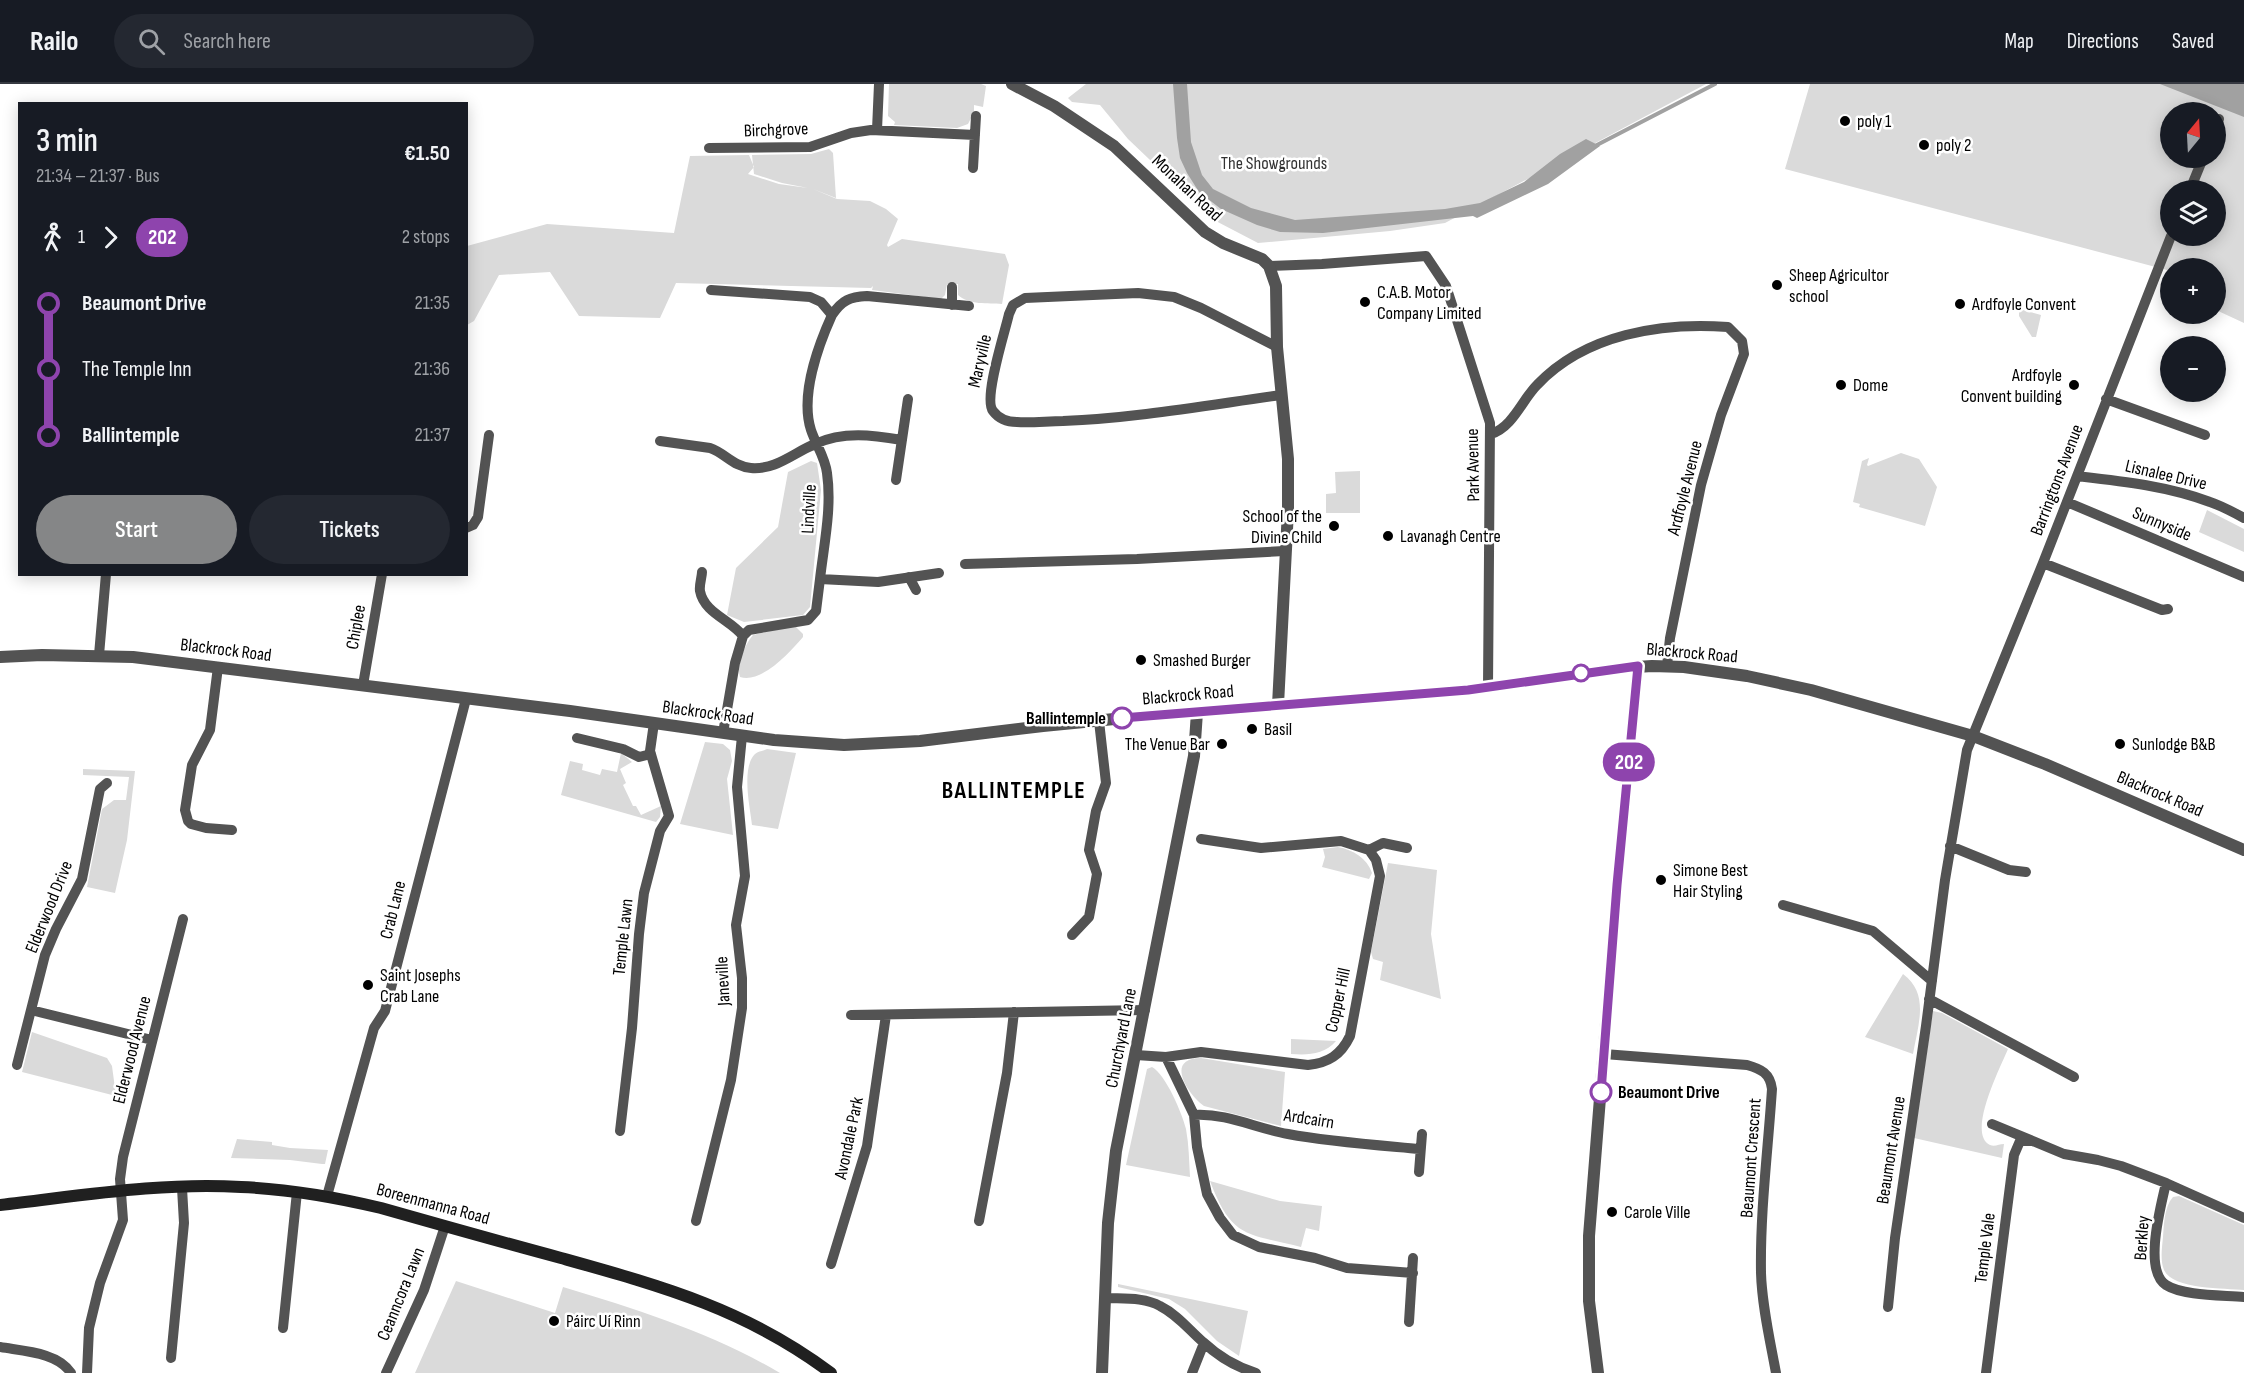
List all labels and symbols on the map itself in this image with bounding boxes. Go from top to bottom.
north arrow [2160,102,2226,168]
place label: poly 1 [1857,111,1892,132]
marker: poly 1 [1838,114,1852,128]
street label: Birchgrove [743,118,809,142]
place label: poly 2 [1936,135,1972,156]
marker: poly 2 [1917,138,1931,152]
street label: Monahan Road [1148,150,1226,226]
park label: The Showgrounds [1221,153,1327,174]
place label: Sheep Agricultor school [1789,265,1889,307]
marker: Sheep Agricultor school [1770,278,1784,292]
place label: C.A.B. Motor Company Limited [1377,282,1481,324]
place label: Ardfoyle Convent [1971,294,2077,315]
marker: C.A.B. Motor Company Limited [1358,295,1372,309]
marker: Ardfoyle Convent [1953,297,1967,311]
street label: Maryville [964,332,996,390]
place label: Ardfoyle Convent building [1961,365,2062,407]
place label: Dome [1853,375,1888,396]
marker: Dome [1834,378,1848,392]
marker: Ardfoyle Convent building [2067,378,2081,392]
street label: Barringtons Avenue [2026,421,2088,539]
street label: Park Avenue [1462,428,1484,502]
street label: Ardfoyle Avenue [1663,438,1707,539]
street label: Lisnalee Drive [2123,455,2209,495]
street label: Lindville [797,484,821,534]
street label: Sunnyside [2129,502,2195,546]
place label: School of the Divine Child [1242,506,1322,548]
marker: School of the Divine Child [1327,519,1341,533]
place label: Lavanagh Centre [1400,526,1501,547]
marker: Lavanagh Centre [1381,529,1395,543]
street label: Chiplee [342,603,370,651]
street label: Blackrock Road [179,634,273,666]
street label: Blackrock Road [1645,639,1739,667]
place label: Smashed Burger [1153,650,1251,671]
marker: Smashed Burger [1134,653,1148,667]
unlabelled marker [1572,664,1590,682]
street label: Blackrock Road [1141,681,1235,709]
street label: Blackrock Road [661,696,755,730]
marker: Ballintemple [1111,707,1133,729]
place label: Ballintemple [1026,708,1106,729]
place label: Basil [1264,719,1292,740]
marker: Basil [1245,722,1259,736]
place label: The Venue Bar [1125,734,1210,755]
place label: Sunlodge B&B [2132,734,2216,755]
marker: The Venue Bar [1215,737,1229,751]
marker: Sunlodge B&B [2113,737,2127,751]
line badge: 202 [1594,742,1664,782]
street label: Blackrock Road [2114,766,2206,822]
district label: BALLINTEMPLE [942,776,1086,805]
street label: Elderwood Drive [21,858,77,956]
place label: Simone Best Hair Styling [1673,860,1749,902]
marker: Simone Best Hair Styling [1654,873,1668,887]
street label: Crab Lane [376,879,410,941]
street label: Temple Lawn [609,898,637,976]
street label: Janeville [711,956,735,1007]
place label: Saint Josephs Crab Lane [380,965,461,1007]
street label: Copper Hill [1321,966,1355,1034]
marker: Saint Josephs Crab Lane [361,978,375,992]
street label: Churchyard Lane [1101,986,1141,1090]
street label: Elderwood Avenue [108,994,156,1106]
marker: Beaumont Drive [1590,1081,1612,1103]
place label: Beaumont Drive [1618,1082,1720,1103]
street label: Avondale Park [830,1095,868,1182]
street label: Beaumont Avenue [1872,1095,1910,1205]
street label: Beaumont Crescent [1736,1097,1766,1219]
street label: Ardcairn [1281,1105,1336,1133]
street label: Boreenmanna Road [374,1179,492,1229]
place label: Carole Ville [1624,1202,1691,1223]
marker: Carole Ville [1605,1205,1619,1219]
street label: Temple Vale [1970,1212,2000,1284]
street label: Berkley [2130,1215,2154,1261]
street label: Ceanncora Lawn [373,1244,429,1344]
place label: Páirc Uí Rinn [566,1311,641,1332]
marker: Páirc Uí Rinn [547,1314,561,1328]

